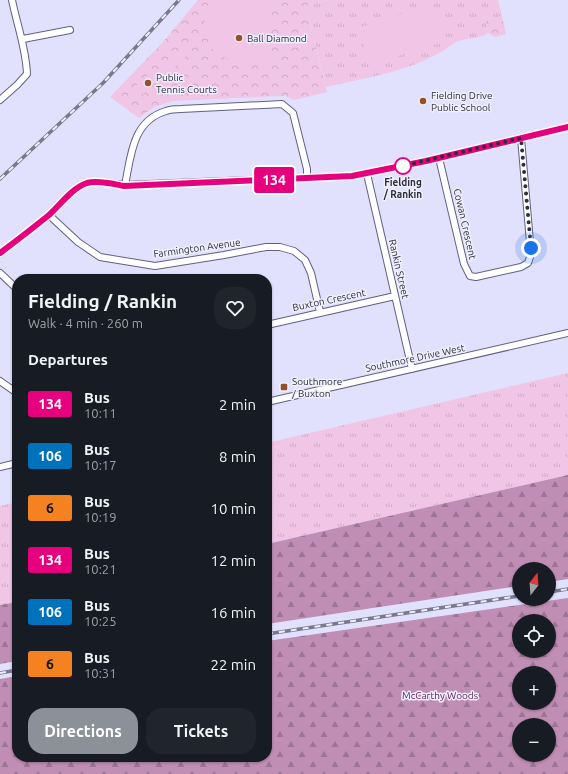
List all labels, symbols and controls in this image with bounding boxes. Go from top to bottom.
marker: Ball Diamond [234,33,244,43]
place label: Ball Diamond [247,33,307,44]
place label: Public Tennis Courts [156,72,217,95]
marker: Public Tennis Courts [143,78,153,88]
place label: Fielding Drive Public School [431,90,493,113]
marker: Fielding Drive Public School [418,96,428,106]
marker: Fielding / Rankin [394,157,412,175]
line badge: 134 [251,167,297,193]
text: 134 [262,172,286,188]
place label: Fielding / Rankin [383,177,422,200]
street label: Cowan Crescent [451,187,479,261]
street label: Farmington Avenue [153,236,241,260]
street label: Rankin Street [387,238,411,300]
your location [521,238,541,258]
button: heart [214,287,256,329]
street label: Buxton Crescent [291,287,367,313]
text: Fielding / Rankin [28,290,177,312]
text: Walk · 4 min · 260 m [28,316,143,330]
street label: Southmore Drive West [364,342,466,374]
text: Departures [28,351,108,368]
place label: Southmore / Buxton [291,376,342,399]
marker: Southmore / Buxton [279,382,289,392]
text: Bus [84,389,110,406]
text: 134 [38,396,62,412]
text: 2 min [219,396,256,413]
text: 10:11 [84,406,117,420]
text: Bus [84,441,110,458]
text: 106 [38,448,62,464]
text: 8 min [219,448,256,465]
text: 10:17 [84,458,117,472]
text: Bus [84,493,110,510]
text: 6 [46,500,54,516]
text: 10 min [210,500,256,517]
text: 10:19 [84,510,117,524]
text: Bus [84,545,110,562]
text: 134 [38,552,62,568]
text: 12 min [210,552,256,569]
text: 10:21 [84,562,117,576]
north arrow [512,562,556,606]
map controls [512,562,556,762]
text: Bus [84,597,110,614]
text: 106 [38,604,62,620]
text: 16 min [210,604,256,621]
text: 10:25 [84,614,117,628]
button: locate [512,614,556,658]
text: Bus [84,649,110,666]
text: 6 [46,656,54,672]
text: 22 min [210,656,256,673]
text: 10:31 [84,666,117,680]
button: + [512,666,556,710]
park label: McCarthy Woods [402,690,478,701]
button: Directions [28,708,138,754]
button: Tickets [146,708,256,754]
button: − [512,718,556,762]

